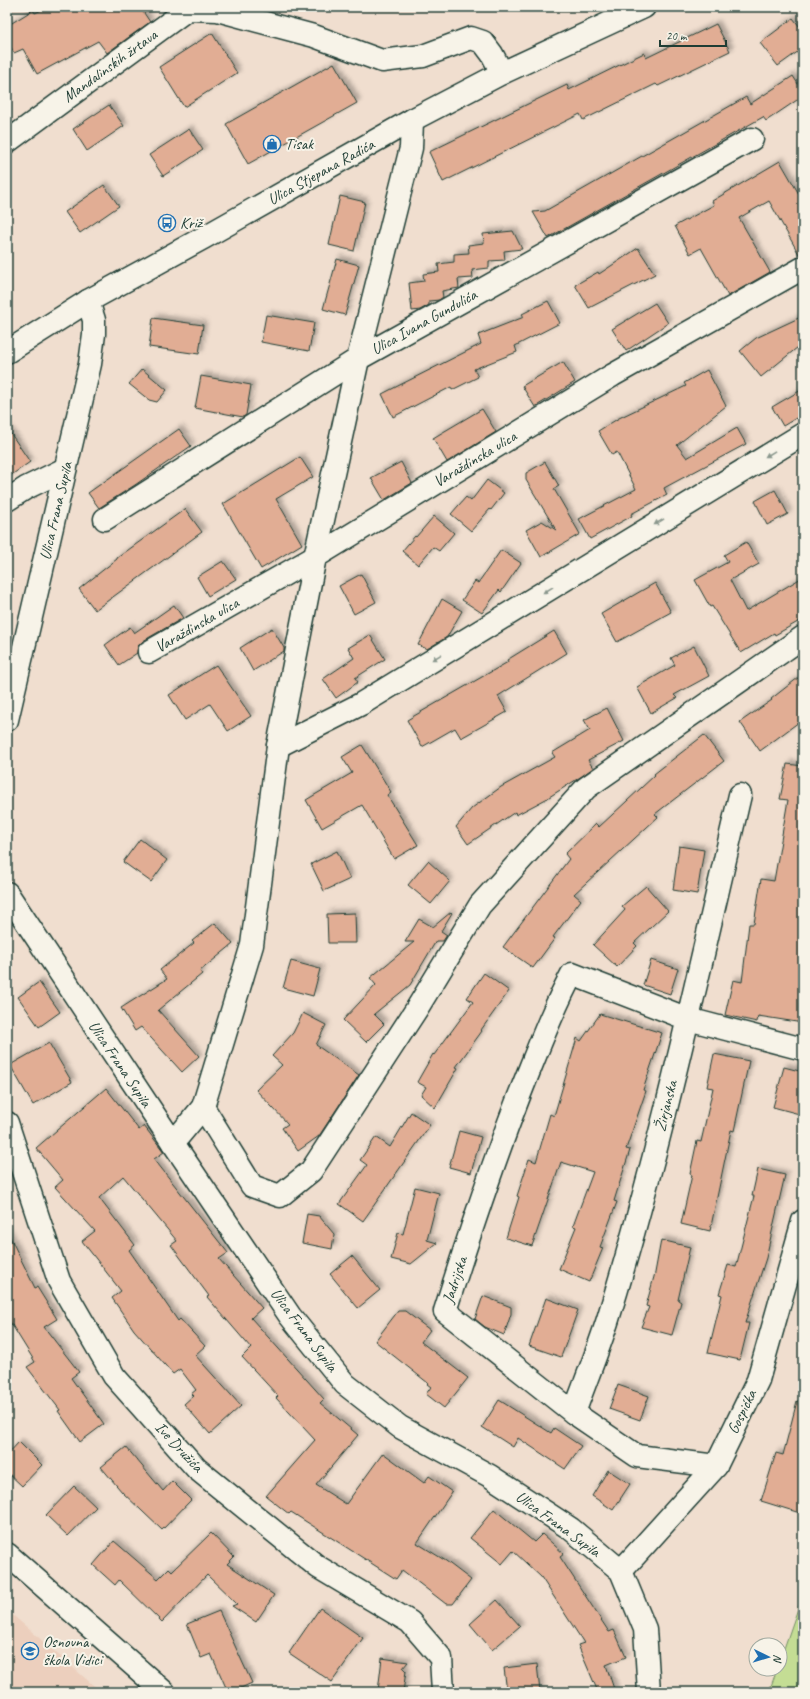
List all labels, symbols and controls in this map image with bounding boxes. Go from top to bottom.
scale bar [660,22,726,48]
street label: Mandalinskih žrtava [59,24,162,107]
text: 20 m [666,28,688,44]
shop icon: Tisak [262,134,282,154]
street label: Ulica Stjepana Radića [264,134,379,210]
place label: Tisak [285,134,314,154]
bus stop icon: Križ [157,213,177,233]
place label: Križ [180,213,204,233]
street label: Ulica Ivana Gundulića [368,284,481,359]
street label: Varaždinska ulica [430,426,522,492]
one-way arrow [765,450,775,458]
street label: Ulica Frana Supila [35,459,77,562]
one-way arrow [653,518,665,525]
one-way arrow [542,586,554,593]
street label: Varaždinska ulica [152,592,244,657]
one-way arrow [431,654,443,661]
street label: Ulica Frana Supila [84,1017,157,1112]
street label: Žirjanska [650,1077,682,1134]
street label: Jadrijska [438,1253,472,1307]
street label: Ulica Frana Supila [266,1284,343,1377]
street label: Gospićka [723,1386,762,1437]
street label: Ive Družića [151,1417,208,1477]
street label: Ulica Frana Supila [512,1487,605,1562]
place label: Osnovna škola Vidici [43,1632,104,1670]
north arrow [748,1637,788,1677]
school or university icon: Osnovna škola Vidici [20,1641,40,1661]
text: N [771,1654,785,1664]

